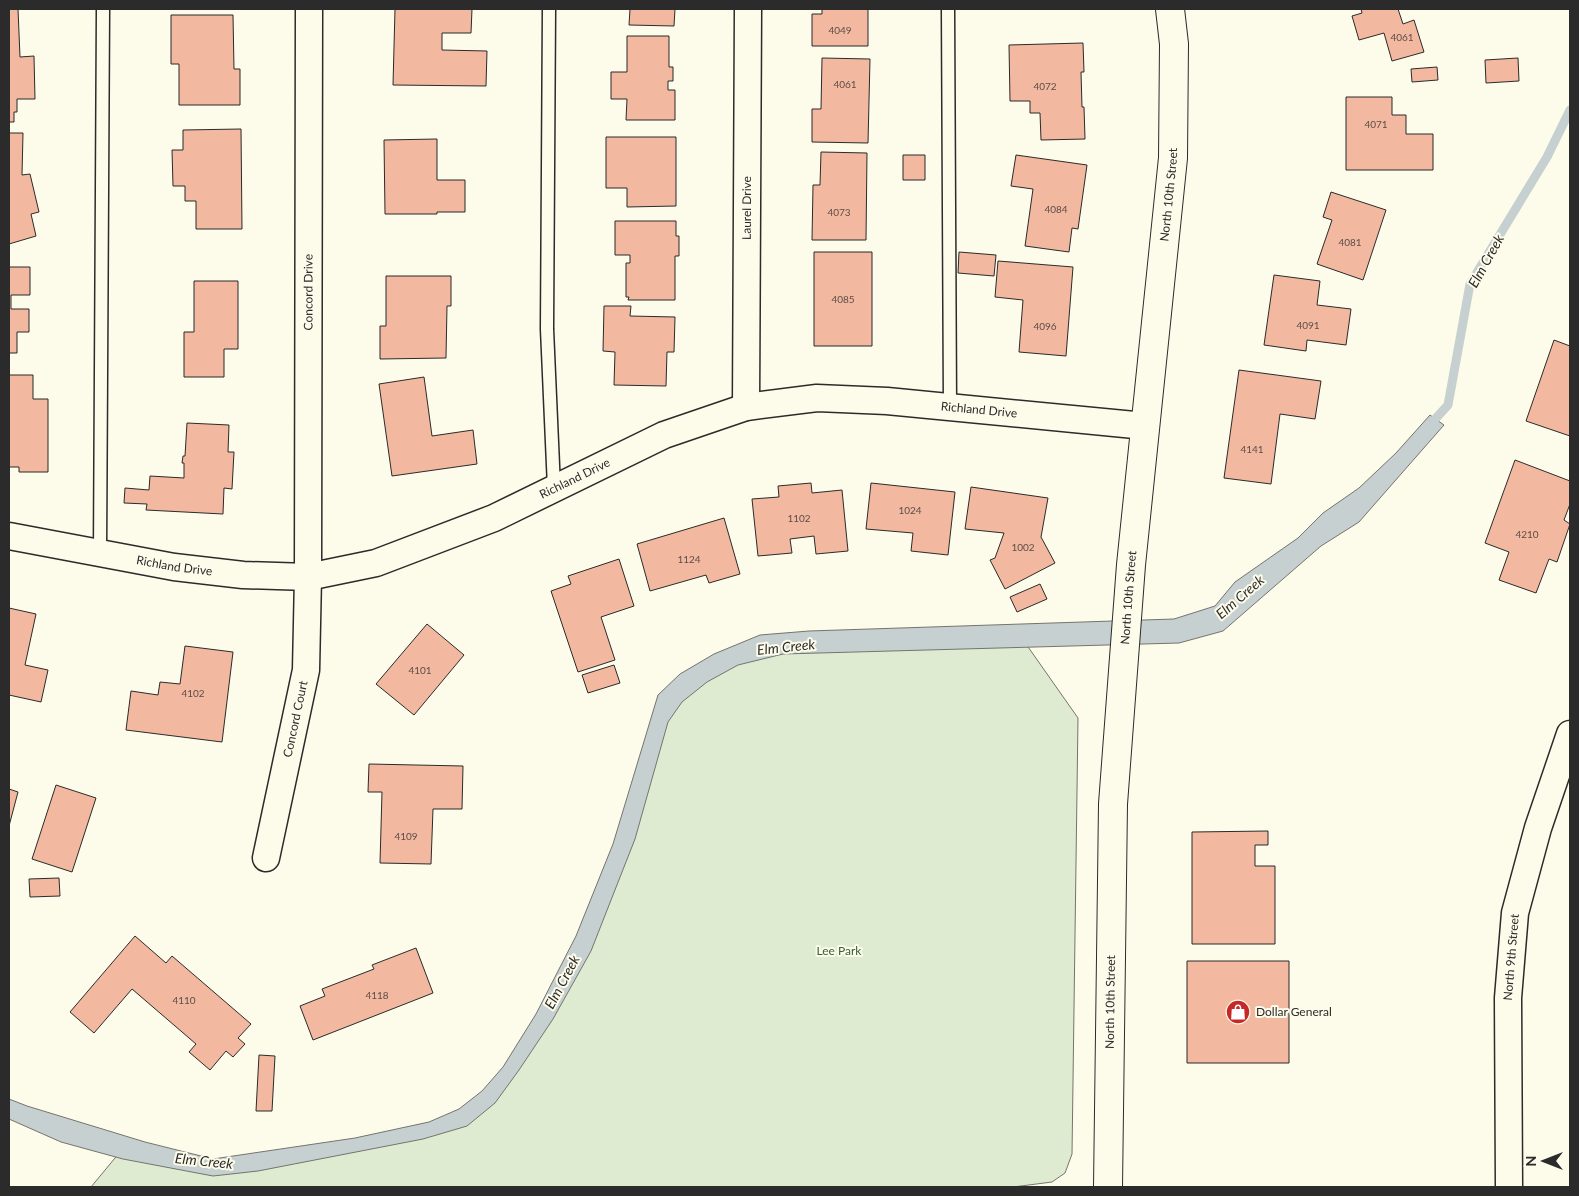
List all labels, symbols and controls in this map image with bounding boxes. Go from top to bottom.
house number: 4049 [828,24,852,36]
house number: 4061 [1390,31,1414,43]
house number: 4061 [833,78,857,90]
house number: 4072 [1033,80,1057,92]
house number: 4071 [1364,118,1388,130]
street label: North 10th Street [1156,147,1180,242]
street label: Laurel Drive [739,176,754,240]
house number: 4084 [1044,203,1068,215]
house number: 4073 [827,206,851,218]
water label: Elm Creek [1464,231,1507,290]
house number: 4081 [1338,236,1362,248]
street label: Concord Drive [300,254,316,330]
house number: 4085 [831,293,855,305]
house number: 4091 [1296,319,1320,331]
house number: 4096 [1033,320,1057,332]
street label: Richland Drive [940,398,1018,421]
house number: 4141 [1240,443,1264,455]
street label: Richland Drive [537,455,612,502]
house number: 1024 [898,504,922,516]
house number: 1102 [787,512,811,524]
house number: 4210 [1515,528,1539,540]
house number: 1002 [1011,541,1035,553]
street label: North 10th Street [1117,549,1139,645]
street label: Richland Drive [135,552,213,578]
house number: 1124 [677,553,701,565]
water label: Elm Creek [1212,571,1267,622]
water label: Elm Creek [756,635,816,658]
house number: 4101 [408,664,432,676]
street label: Concord Court [280,679,311,759]
house number: 4102 [181,687,205,699]
house number: 4109 [394,830,418,842]
street label: North 9th Street [1500,912,1522,1001]
park label: Lee Park [817,943,862,958]
water label: Elm Creek [540,952,583,1011]
street label: North 10th Street [1102,954,1118,1049]
house number: 4118 [365,989,389,1001]
house number: 4110 [172,994,196,1006]
shop icon: Dollar General [1225,999,1251,1025]
place label: Dollar General [1256,1004,1332,1019]
north arrow [1519,1136,1569,1186]
water label: Elm Creek [174,1149,234,1172]
text: N [1522,1156,1539,1166]

